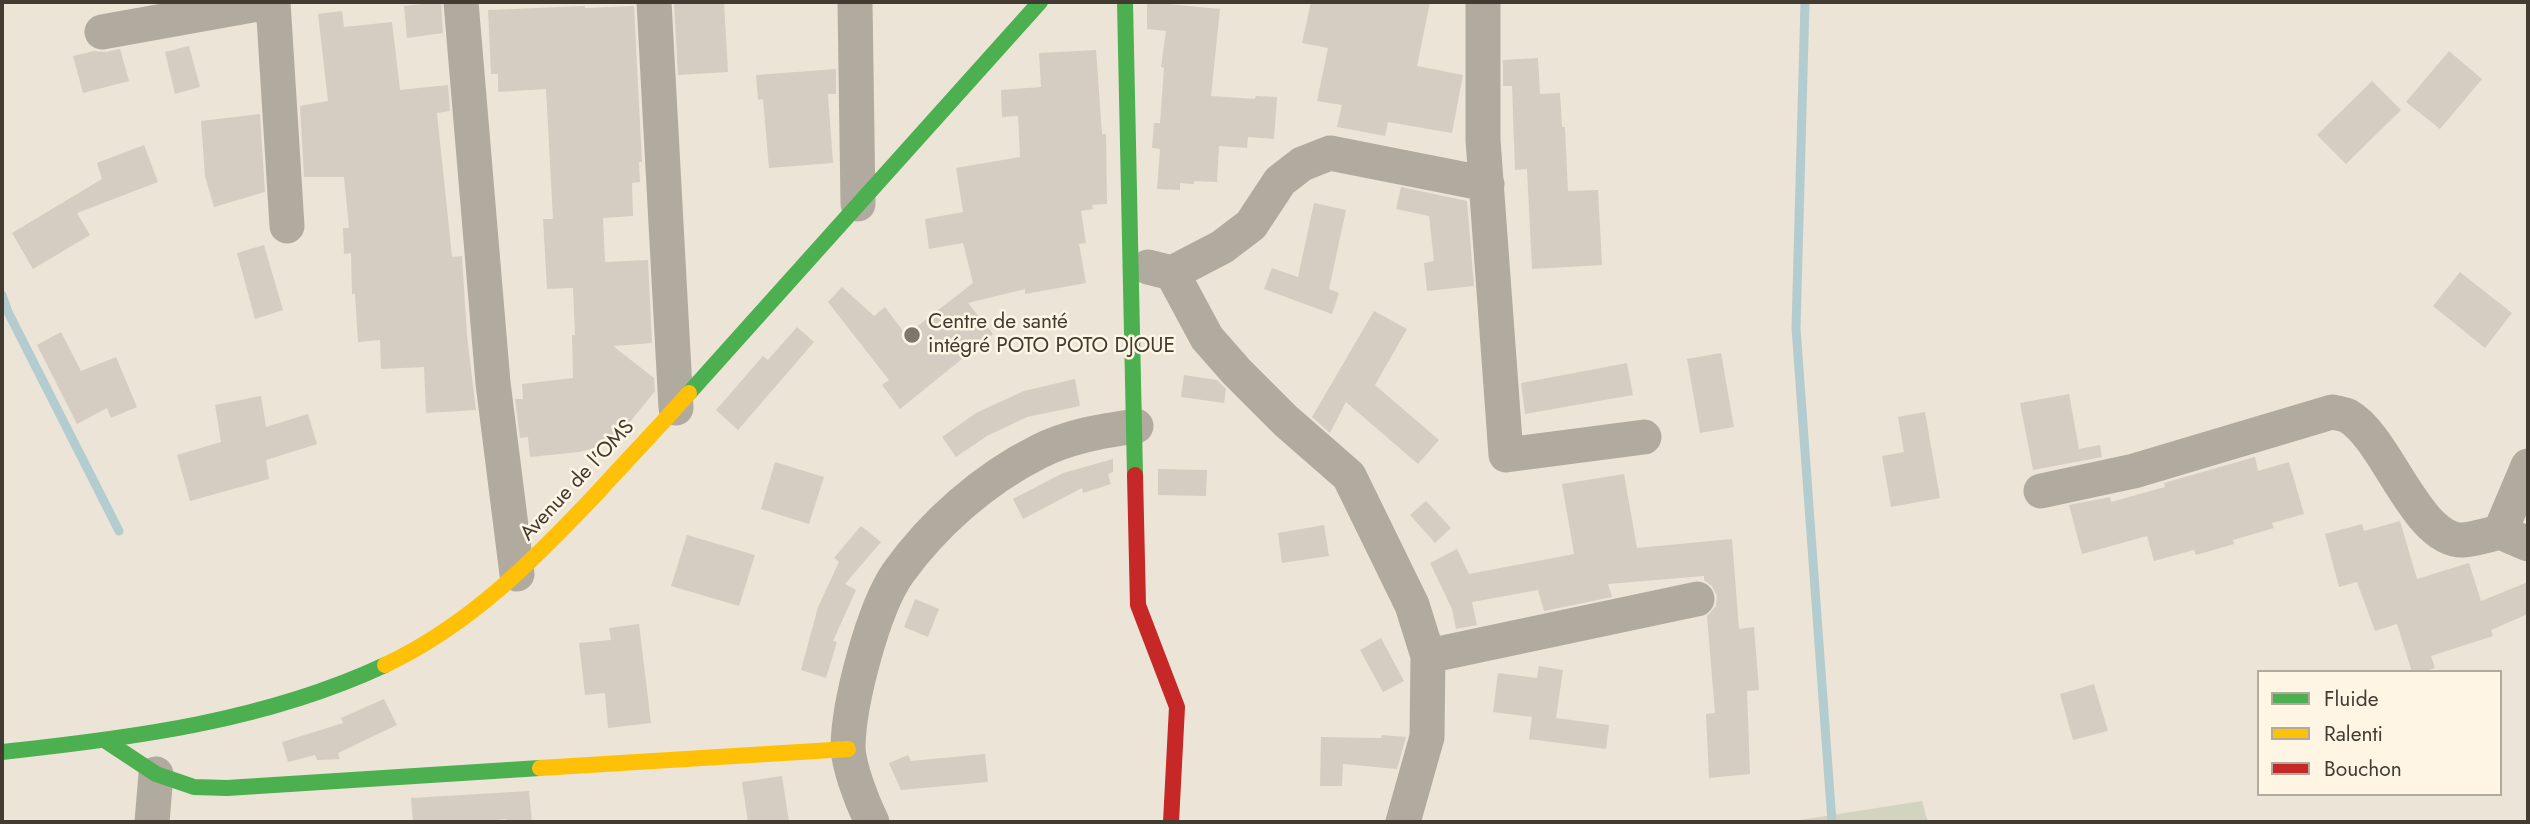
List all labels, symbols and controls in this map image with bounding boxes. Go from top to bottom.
place label: Centre de santé intégré POTO POTO DJOUE [928,310,1175,360]
marker: Centre de santé intégré POTO POTO DJOUE [902,325,922,345]
street label: Avenue de l'OMS [516,415,640,547]
legend [2257,670,2502,796]
text: Fluide [2324,684,2379,714]
text: Ralenti [2324,719,2383,749]
text: Bouchon [2324,754,2402,784]

